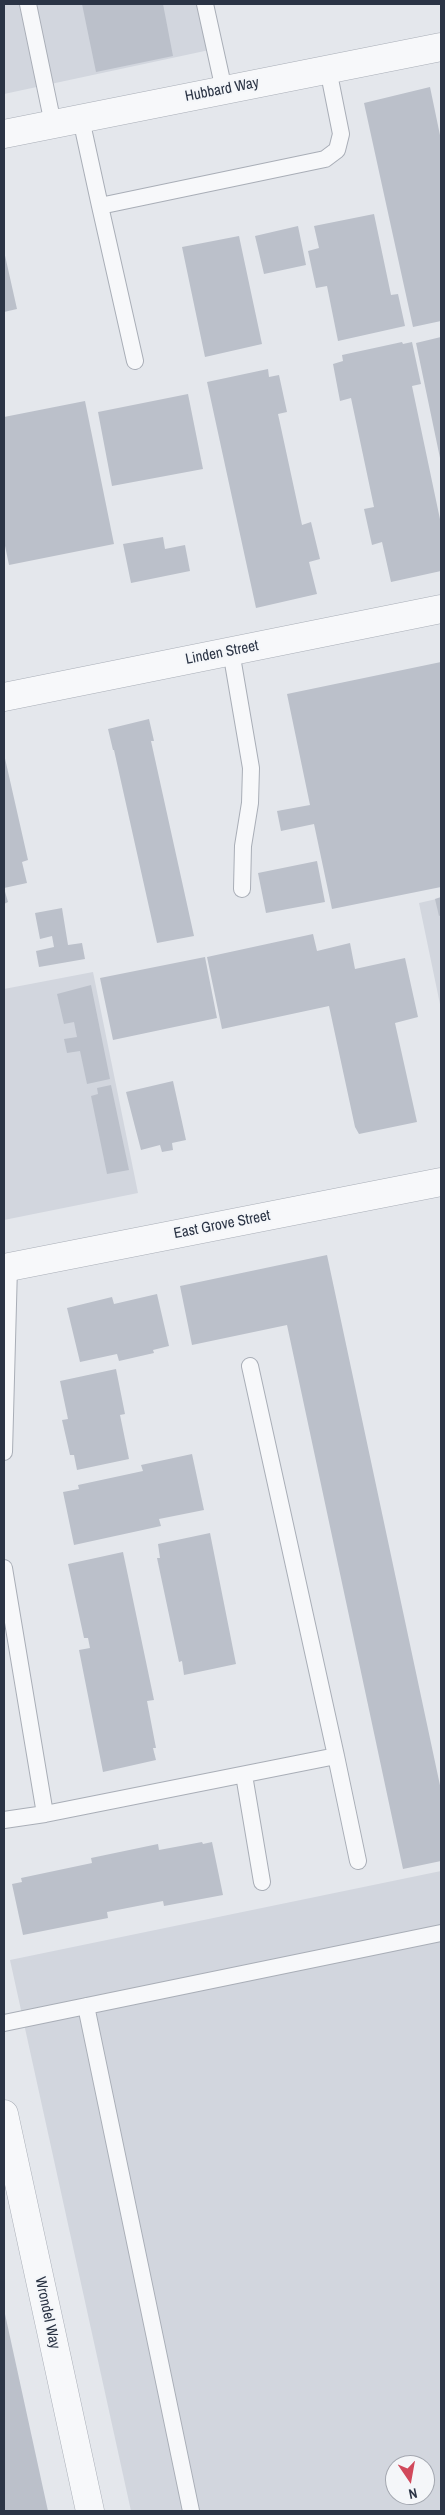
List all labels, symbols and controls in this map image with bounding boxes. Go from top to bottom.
street label: Hubbard Way [184,74,260,106]
street label: Linden Street [184,637,260,669]
street label: East Grove Street [172,1207,272,1243]
street label: Wrondel Way [31,2275,63,2351]
north arrow [385,2455,435,2505]
text: N [407,2484,419,2503]

